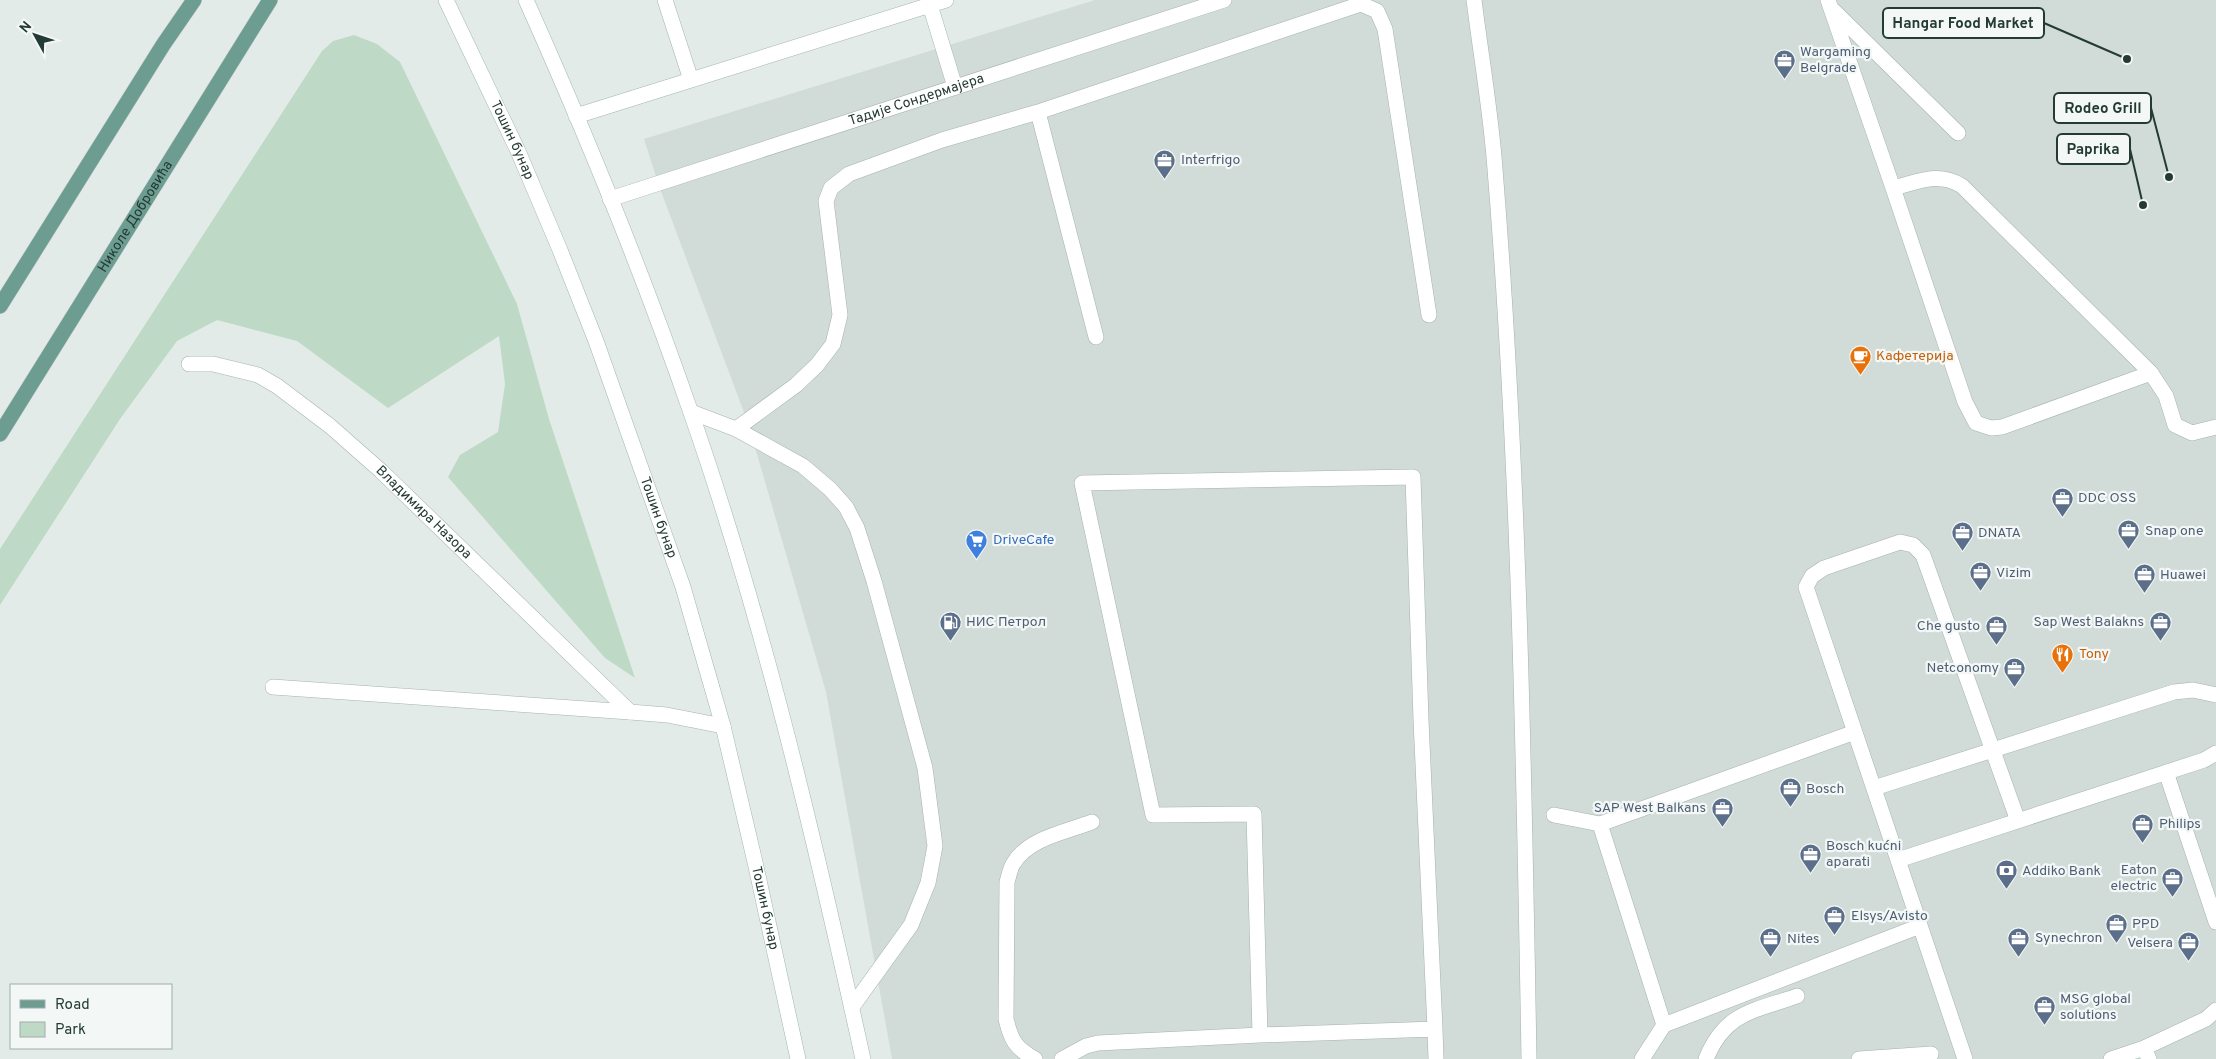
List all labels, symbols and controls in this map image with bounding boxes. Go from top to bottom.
callout: Hangar Food Market [1883,8,2044,38]
north arrow [10,10,60,60]
text: Hangar Food Market [1892,15,2034,34]
text: N [16,18,36,37]
place label: Wargaming Belgrade [1800,44,1871,77]
office icon: Wargaming Belgrade [1772,48,1796,79]
street label: Тадије Сондермајера [846,70,986,130]
callout: Rodeo Grill [2054,93,2151,123]
street label: Тошин бунар [487,98,538,182]
text: Rodeo Grill [2064,100,2142,119]
callout: Paprika [2057,134,2130,164]
text: Paprika [2066,141,2120,160]
office icon: Interfrigo [1153,148,1177,179]
place label: Interfrigo [1181,152,1240,169]
street label: Николе Добровића [94,158,176,276]
cafe icon: Кафетерија [1848,344,1872,375]
place label: Кафетерија [1876,348,1954,365]
street label: Владимира Назора [372,462,475,563]
street label: Тошин бунар [636,475,681,561]
office icon: DDC OSS [2050,486,2074,517]
place label: DDC OSS [2078,490,2136,507]
office icon: Snap one [2117,519,2141,550]
office icon: DNATA [1950,521,1974,552]
place label: Snap one [2145,523,2203,540]
place label: DNATA [1978,525,2021,542]
supermarket icon: DriveCafe [965,528,989,559]
place label: DriveCafe [993,532,1054,549]
office icon: Vizim [1968,561,1992,592]
office icon: Huawei [2132,563,2156,594]
place label: Vizim [1996,565,2031,582]
place label: Huawei [2160,567,2206,584]
fuel station icon: НИС Петрол [938,610,962,641]
office icon: Sap West Balakns [2148,610,2172,641]
place label: НИС Петрол [966,614,1046,631]
office icon: Che gusto [1984,614,2008,645]
place label: Sap West Balakns [2034,614,2144,631]
place label: Che gusto [1917,618,1980,635]
restaurant icon: Tony [2051,642,2075,673]
place label: Tony [2079,646,2109,663]
office icon: Netconomy [2003,656,2027,687]
place label: Netconomy [1927,660,1999,677]
office icon: Bosch [1778,777,1802,808]
place label: Bosch [1806,781,1844,798]
office icon: SAP West Balkans [1710,796,1734,827]
place label: SAP West Balkans [1594,800,1706,817]
office icon: Philips [2131,812,2155,843]
place label: Philips [2159,816,2201,833]
place label: Bosch kućni aparati [1826,838,1901,871]
office icon: Bosch kućni aparati [1798,842,1822,873]
bank icon: Addiko Bank [1994,859,2018,890]
place label: Eaton electric [2110,862,2157,895]
place label: Addiko Bank [2022,863,2101,880]
street label: Тошин бунар [748,865,782,951]
office icon: Eaton electric [2161,866,2185,897]
office icon: Elsys/Avisto [1823,904,1847,935]
place label: Elsys/Avisto [1851,908,1928,925]
office icon: PPD [2104,912,2128,943]
place label: PPD [2132,916,2159,933]
office icon: Synechron [2007,926,2031,957]
office icon: Nites [1759,927,1783,958]
place label: Synechron [2035,930,2102,947]
place label: Nites [1787,931,1820,948]
office icon: Velsera [2177,931,2201,962]
place label: Velsera [2127,935,2173,952]
legend [10,984,172,1049]
place label: MSG global solutions [2060,991,2131,1024]
office icon: MSG global solutions [2032,995,2056,1026]
text: Road [55,996,90,1015]
text: Park [55,1021,86,1040]

